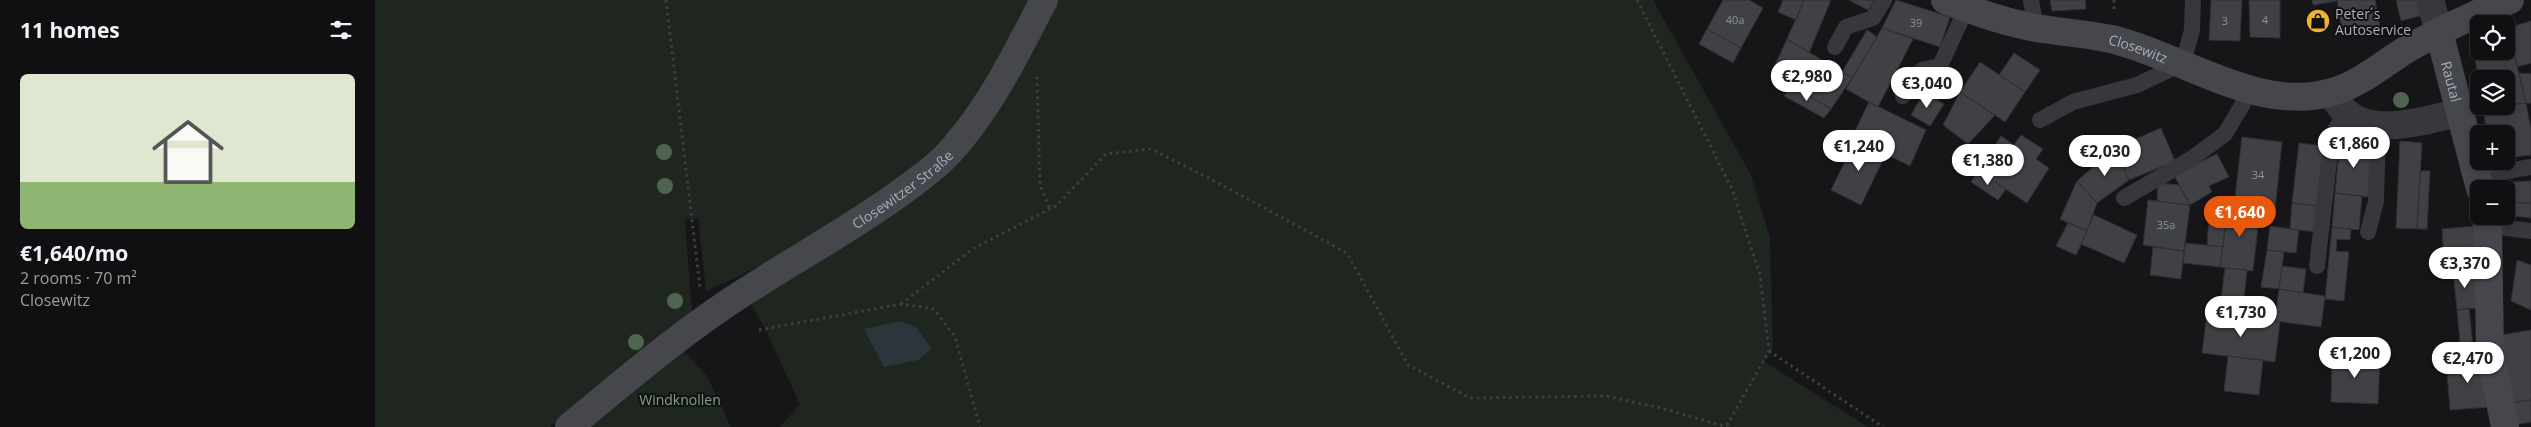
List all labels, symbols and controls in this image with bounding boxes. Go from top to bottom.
place label: Peter´s Autoservice [2335,4,2411,39]
shop icon: Peter´s Autoservice [2305,8,2331,34]
house number: 40a [1726,12,1744,27]
house number: 4 [2262,12,2269,27]
house number: 3 [2222,13,2228,28]
house number: 39 [1910,15,1922,30]
map controls [2470,15,2515,225]
button: locate [2470,15,2515,60]
text: 11 homes [20,16,120,44]
icon: filters [327,16,355,44]
street label: Closewitz [2107,29,2171,67]
pin: €2,980 [1766,59,1848,102]
street label: Rautal [2437,59,2466,104]
text: €2,980 [1782,65,1832,87]
pin: €3,040 [1886,66,1968,109]
button: layers [2470,70,2515,115]
text: €3,040 [1902,72,1952,94]
icon: home [143,107,233,197]
button: + [2470,125,2515,170]
pin: €1,860 [2313,126,2395,169]
pin: €1,240 [1818,130,1900,172]
text: €1,860 [2329,132,2379,154]
pin: €2,030 [2064,134,2146,177]
text: €1,240 [1834,135,1884,157]
text: €2,030 [2080,140,2130,162]
pin: €1,380 [1947,144,2029,186]
street label: Closewitzer Straße [848,145,957,233]
text: €1,380 [1963,149,2013,171]
house number: 34 [2252,167,2265,182]
button: − [2470,180,2515,225]
pin: €1,640 [2199,196,2281,238]
text: €1,640 [2215,201,2265,223]
house number: 35a [2157,217,2175,232]
text: €1,640/mo [20,239,128,267]
pin: €3,370 [2424,246,2506,289]
text: €3,370 [2440,252,2490,274]
text: 2 rooms · 70 m² [20,267,137,289]
text: Closewitz [20,289,90,311]
pin: €1,730 [2200,296,2282,338]
text: €1,730 [2216,301,2266,323]
pin: €1,200 [2314,336,2396,379]
text: €1,200 [2330,342,2380,364]
pin: €2,470 [2427,342,2509,384]
text: €2,470 [2443,347,2493,369]
park label: Windknollen [639,390,721,409]

